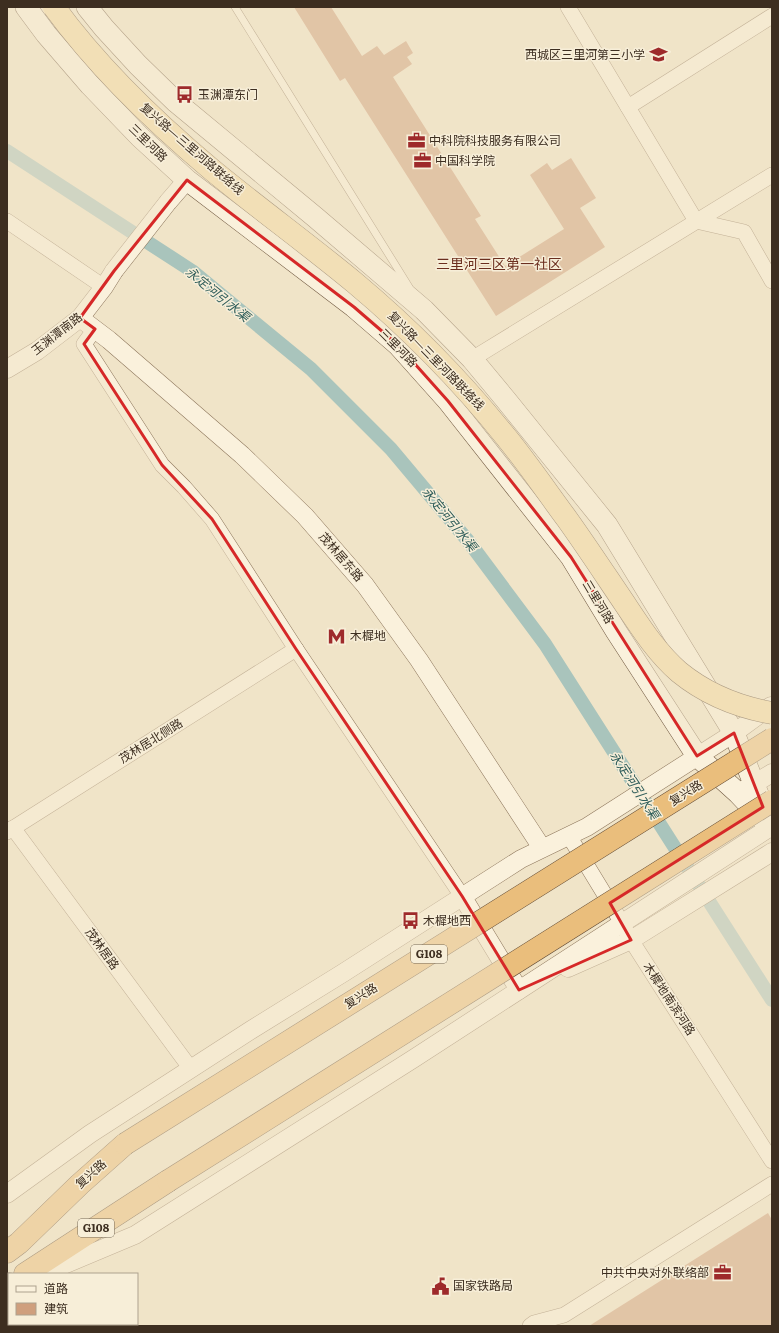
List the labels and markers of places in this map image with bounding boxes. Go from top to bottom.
place label: 西城区三里河第三小学 [525,45,645,63]
school or university icon: 西城区三里河第三小学 [648,45,668,65]
bus stop icon: 玉渊潭东门 [175,85,195,105]
place label: 玉渊潭东门 [198,85,258,103]
office icon: 中科院科技服务有限公司 [406,131,426,151]
place label: 中科院科技服务有限公司 [429,131,561,149]
office icon: 中国科学院 [412,151,432,171]
place label: 中国科学院 [435,151,495,169]
metro station icon: 木樨地 [327,626,347,646]
place label: 木樨地 [350,626,386,644]
bus stop icon: 木樨地西 [400,911,420,931]
place label: 木樨地西 [423,911,471,929]
place label: 中共中央对外联络部 [601,1263,709,1281]
office icon: 中共中央对外联络部 [712,1263,732,1283]
public building icon: 国家铁路局 [430,1276,450,1296]
place label: 国家铁路局 [453,1276,513,1294]

